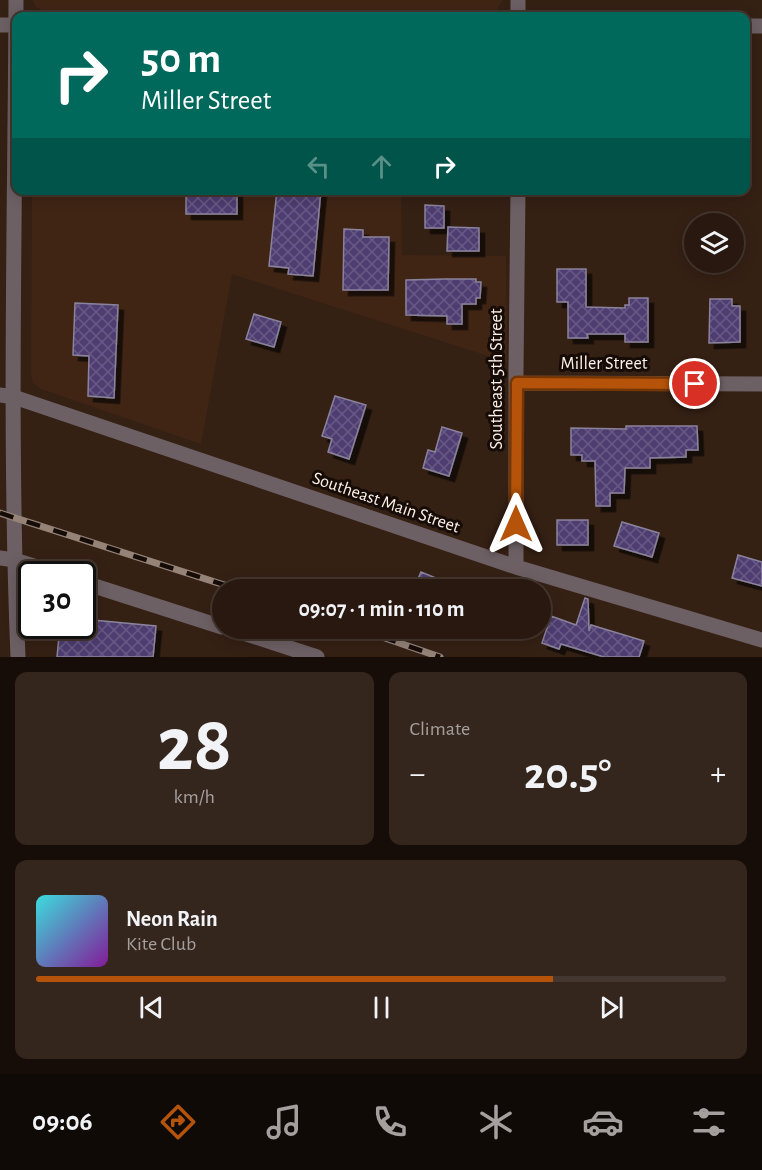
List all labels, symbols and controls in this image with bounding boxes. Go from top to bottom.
icon: right [42,36,120,114]
text: 50 m [141,38,221,80]
text: Miller Street [141,87,271,114]
icon: left [302,150,335,183]
icon: ahead [365,150,398,183]
icon: right [428,150,461,183]
map controls [684,213,744,273]
button: layers [684,213,744,273]
street label: Southeast 5th Street [488,308,506,450]
street label: Miller Street [561,355,648,373]
pin [669,358,720,409]
icon: arrive [678,367,711,400]
street label: Southeast Main Street [310,469,462,537]
position arrow [484,492,548,556]
speed limit sign: 30 [18,561,96,639]
text: 09:07 · 1 min · 110 m [298,598,465,620]
text: 28 [157,707,232,785]
text: Climate [410,719,470,739]
text: 20.5° [524,752,612,797]
text: − [410,758,425,791]
text: + [710,758,726,791]
text: km/h [174,787,215,807]
text: Neon Rain [126,908,218,930]
text: Kite Club [126,934,196,954]
icon: previous [135,991,168,1024]
icon: pause [365,991,398,1024]
icon: next [595,991,628,1024]
icon: directions [157,1101,199,1143]
icon: music [263,1101,305,1143]
icon: phone [369,1101,411,1143]
icon: climate [475,1101,517,1143]
icon: car [582,1101,624,1143]
icon: filters [688,1101,730,1143]
text: 09:06 [32,1108,93,1135]

